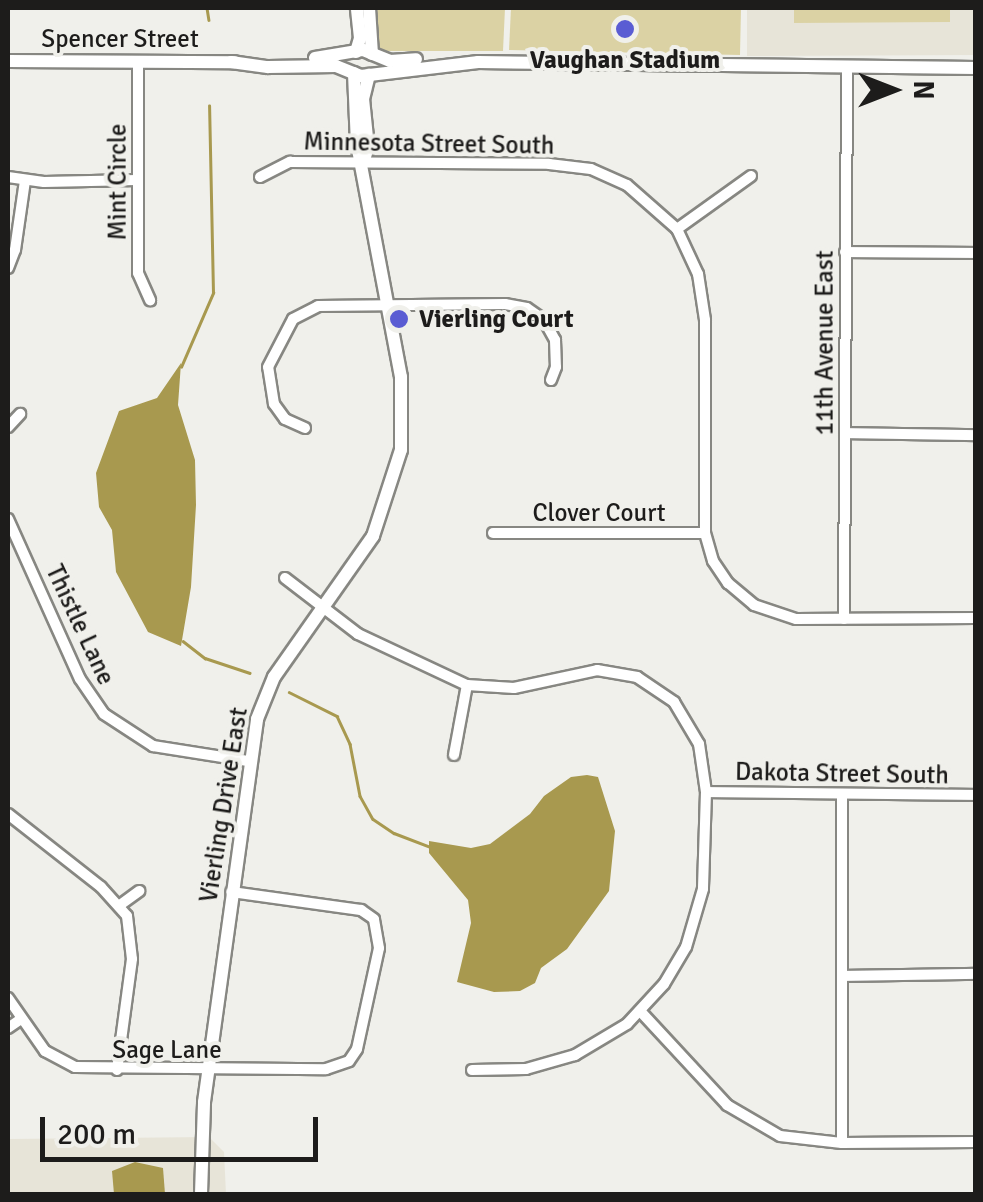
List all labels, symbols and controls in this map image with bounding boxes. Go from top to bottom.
marker: Vaughan Stadium [614,18,636,40]
street label: Spencer Street [41,24,199,54]
north arrow [843,40,943,140]
place label: Vaughan Stadium [530,45,720,75]
text: N [906,80,940,100]
street label: Mint Circle [103,124,133,240]
street label: Minnesota Street South [303,127,555,161]
street label: 11th Avenue East [810,251,840,435]
place label: Vierling Court [419,304,574,334]
marker: Vierling Court [388,308,410,330]
street label: Clover Court [532,498,666,528]
street label: Thistle Lane [39,560,121,690]
street label: Vierling Drive East [194,705,254,905]
street label: Dakota Street South [735,757,949,791]
street label: Sage Lane [112,1035,222,1065]
scale bar [45,1097,322,1159]
text: 200 m [57,1116,136,1153]

